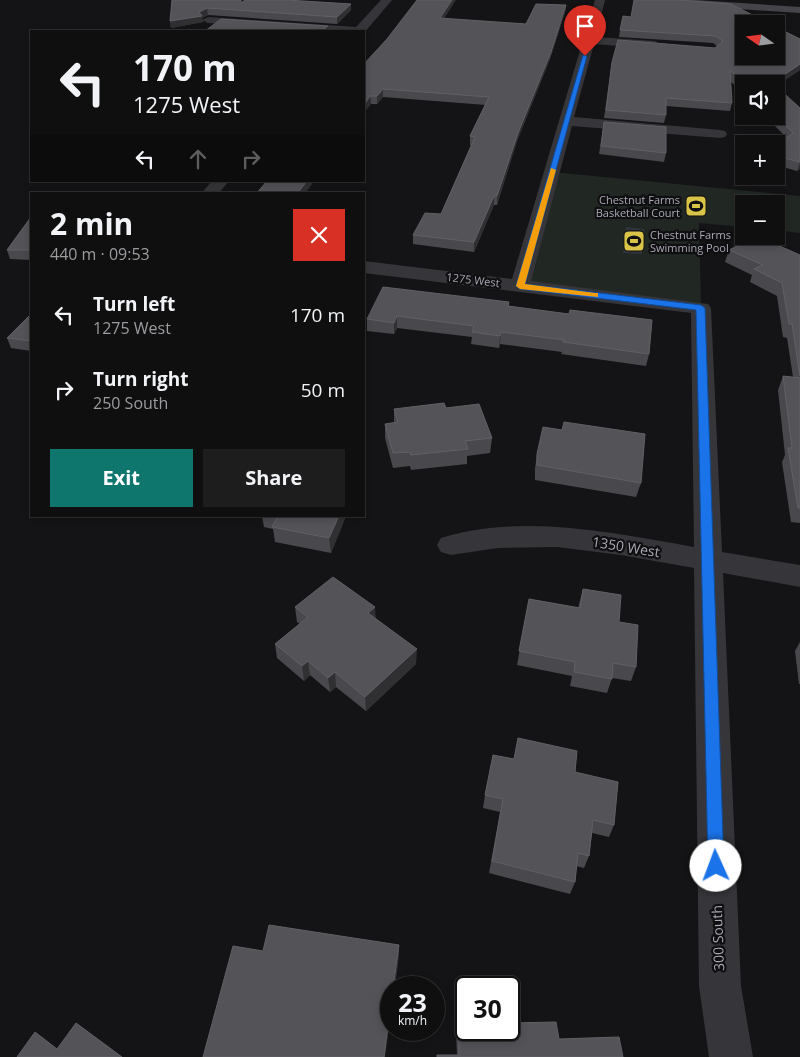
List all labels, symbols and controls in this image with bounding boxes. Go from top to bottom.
pin [564,5,606,56]
icon: arrive [571,12,599,40]
north arrow [735,15,785,65]
map controls [735,15,785,245]
text: 170 m [133,44,237,91]
icon: left [50,50,115,115]
button: sound [735,75,785,125]
text: 1275 West [133,89,240,119]
button: + [735,135,785,185]
icon: left [131,145,159,173]
icon: ahead [184,145,212,173]
icon: right [237,145,265,173]
place label: Chestnut Farms Basketball Court [596,192,680,220]
sports icon: Chestnut Farms Basketball Court [684,194,708,218]
button: − [735,195,785,245]
text: 2 min [50,203,133,244]
button: close [293,209,345,261]
place label: Chestnut Farms Swimming Pool [650,227,731,255]
sports icon: Chestnut Farms Swimming Pool [622,229,646,253]
text: 440 m · 09:53 [50,243,150,265]
street label: 1275 West [446,269,501,290]
text: Turn left [93,291,175,317]
icon: left [50,301,78,329]
text: 170 m [290,302,345,328]
text: 1275 West [93,317,171,339]
text: Turn right [93,366,188,392]
icon: right [50,376,78,404]
text: 50 m [301,377,345,403]
text: 250 South [93,392,168,414]
button: Exit [50,449,193,507]
button: Share [203,449,345,507]
street label: 1350 West [591,532,661,561]
position arrow [689,839,741,891]
street label: 300 South [707,905,728,971]
speed limit sign: 30 [455,976,520,1041]
text: 23 [398,985,427,1019]
text: km/h [398,1012,427,1029]

